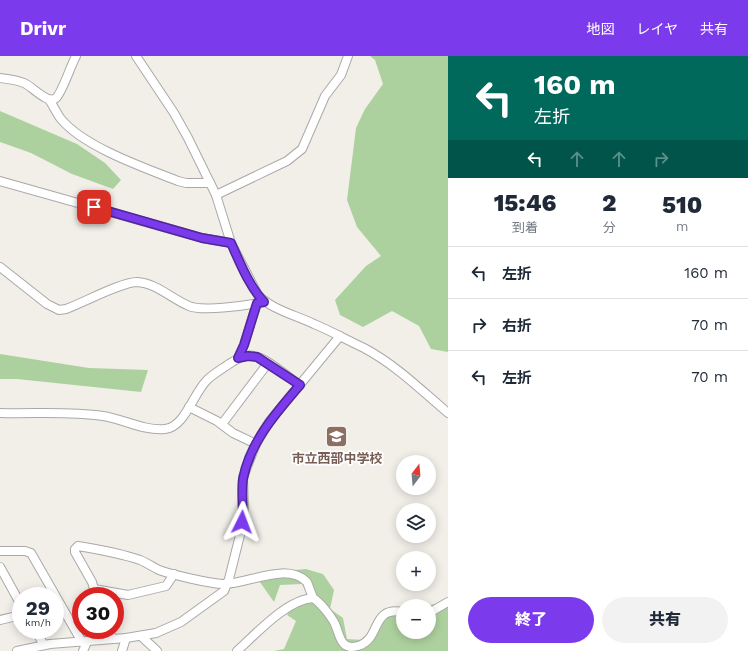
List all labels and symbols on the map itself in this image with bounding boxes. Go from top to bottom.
pin [77,190,111,224]
school or university icon: 市立西部中学校 [324,423,350,449]
place label: 市立西部中学校 [291,451,383,466]
north arrow [396,455,436,495]
position arrow [221,501,263,543]
speed limit sign: 30 [72,587,124,639]

